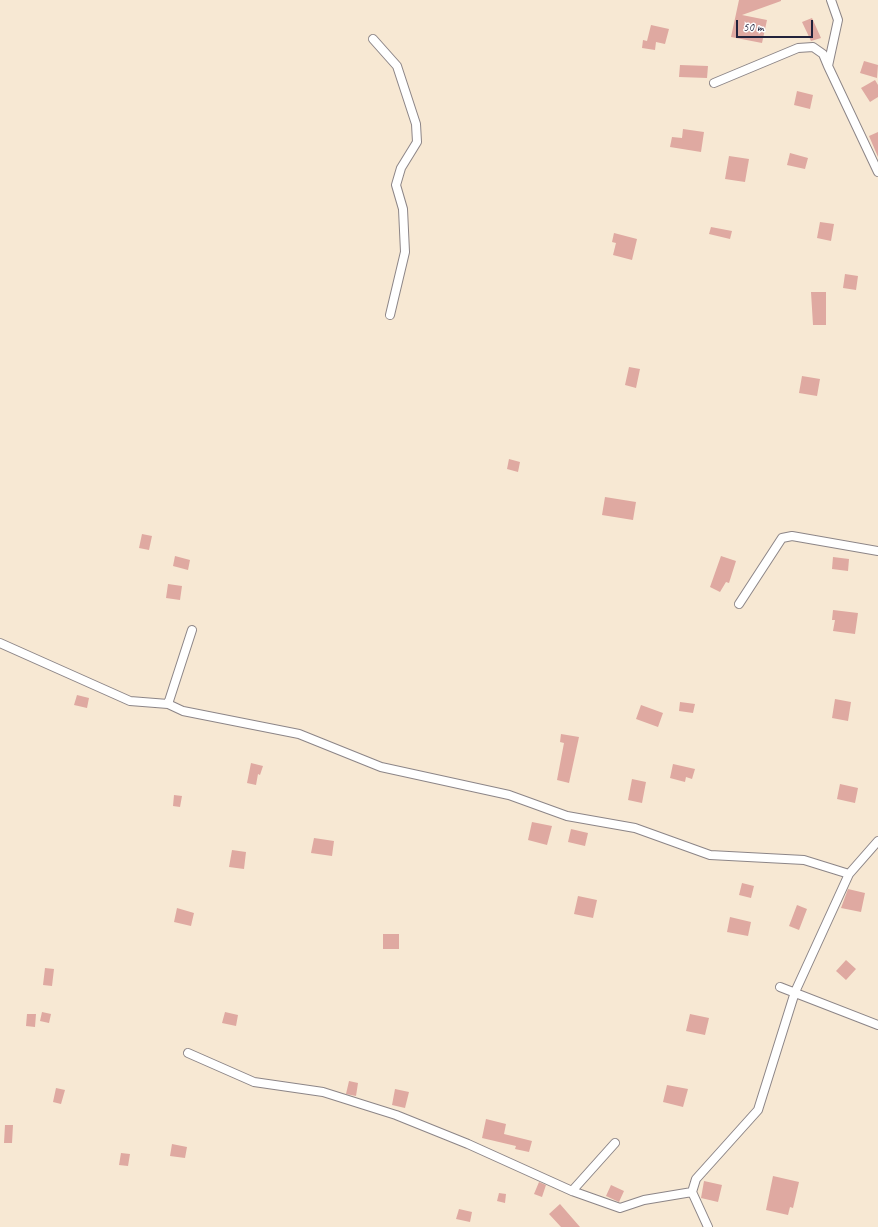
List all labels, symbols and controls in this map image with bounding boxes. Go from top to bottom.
scale bar [738,12,815,38]
text: 50 m [743,19,763,35]

